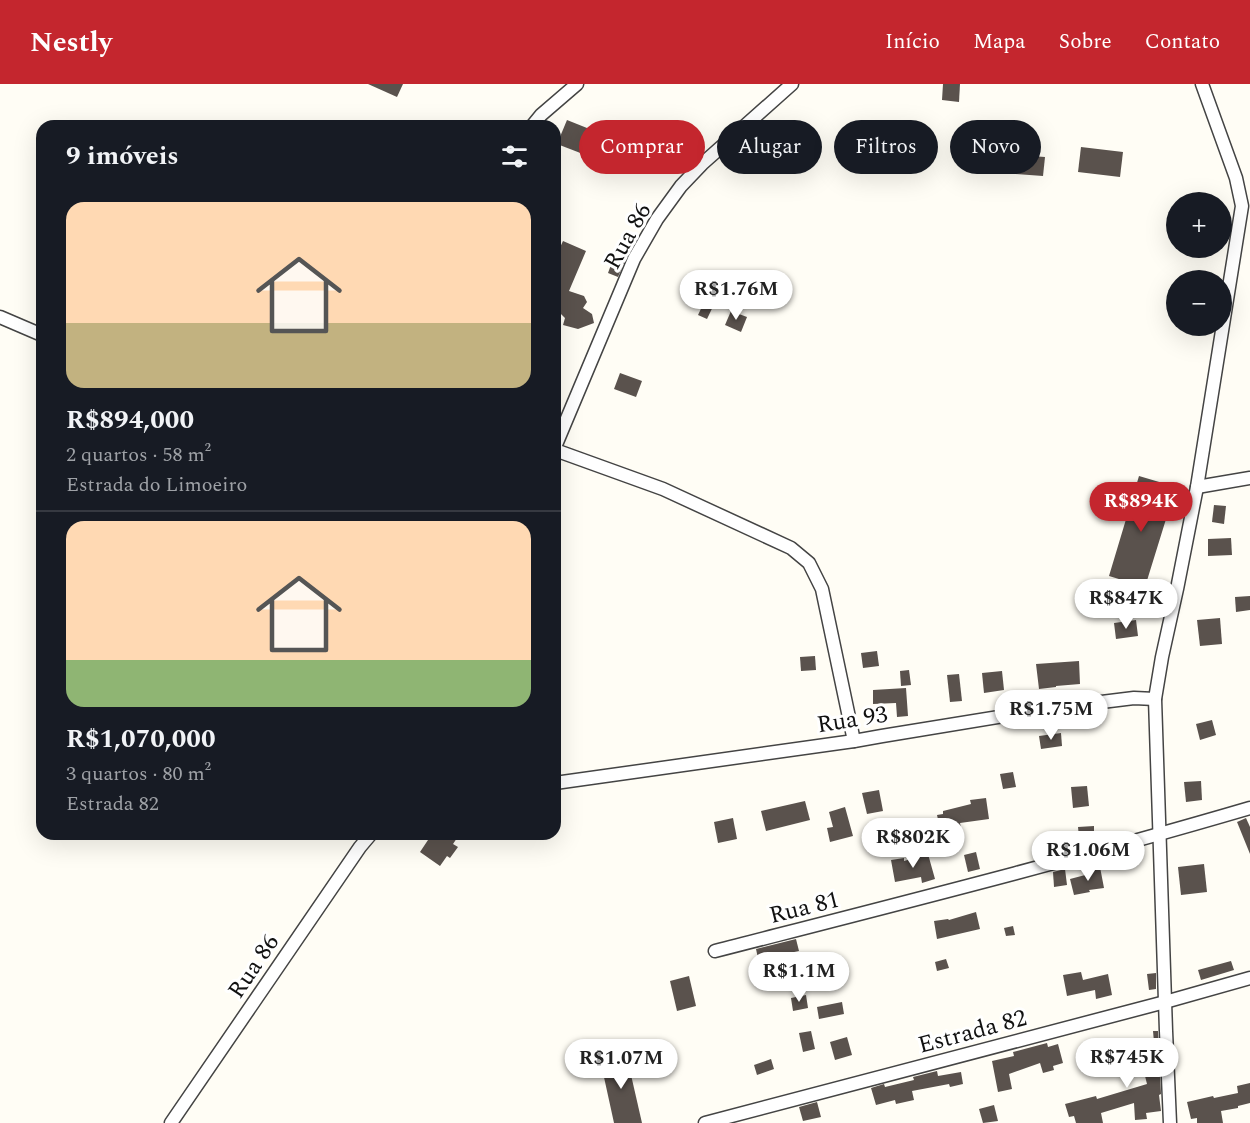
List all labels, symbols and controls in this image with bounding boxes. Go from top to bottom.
text: Nestly [30,21,112,64]
text: Início [885,26,940,58]
text: Mapa [973,26,1026,58]
text: Sobre [1059,26,1112,58]
text: Contato [1145,26,1220,58]
chip: Comprar [579,120,705,174]
chip: Alugar [717,120,822,174]
chip: Filtros [834,120,938,174]
chip: Novo [950,120,1041,174]
text: 9 imóveis [66,136,179,176]
icon: filters [498,140,531,173]
map controls [1166,192,1232,336]
button: + [1166,192,1232,258]
street label: Rua 86 [595,197,661,276]
icon: home [245,241,353,349]
pin: R$1.76M [681,270,791,321]
button: − [1166,270,1232,336]
text: R$1.76M [694,274,778,304]
text: R$894,000 [66,400,194,440]
text: 2 quartos · 58 m² [66,440,211,470]
text: Estrada do Limoeiro [66,470,247,500]
pin: R$894K [1092,482,1190,533]
text: R$894K [1104,486,1178,516]
icon: home [245,560,353,668]
pin: R$847K [1077,579,1175,630]
text: R$847K [1089,583,1163,613]
pin: R$1.75M [996,690,1106,741]
text: R$1.75M [1009,694,1093,724]
street label: Rua 93 [814,697,890,743]
text: R$1,070,000 [66,719,216,759]
text: 3 quartos · 80 m² [66,759,211,789]
text: Estrada 82 [66,789,159,819]
pin: R$802K [864,818,962,869]
text: R$802K [876,822,950,852]
pin: R$1.06M [1033,831,1143,882]
text: R$1.06M [1046,835,1130,865]
street label: Rua 81 [765,882,843,934]
street label: Rua 86 [219,927,289,1006]
pin: R$1.1M [750,952,848,1003]
text: R$1.1M [762,956,836,986]
street label: Estrada 82 [914,1000,1031,1064]
pin: R$745K [1078,1038,1176,1089]
pin: R$1.07M [566,1039,676,1090]
text: R$745K [1090,1042,1164,1072]
text: R$1.07M [579,1043,663,1073]

